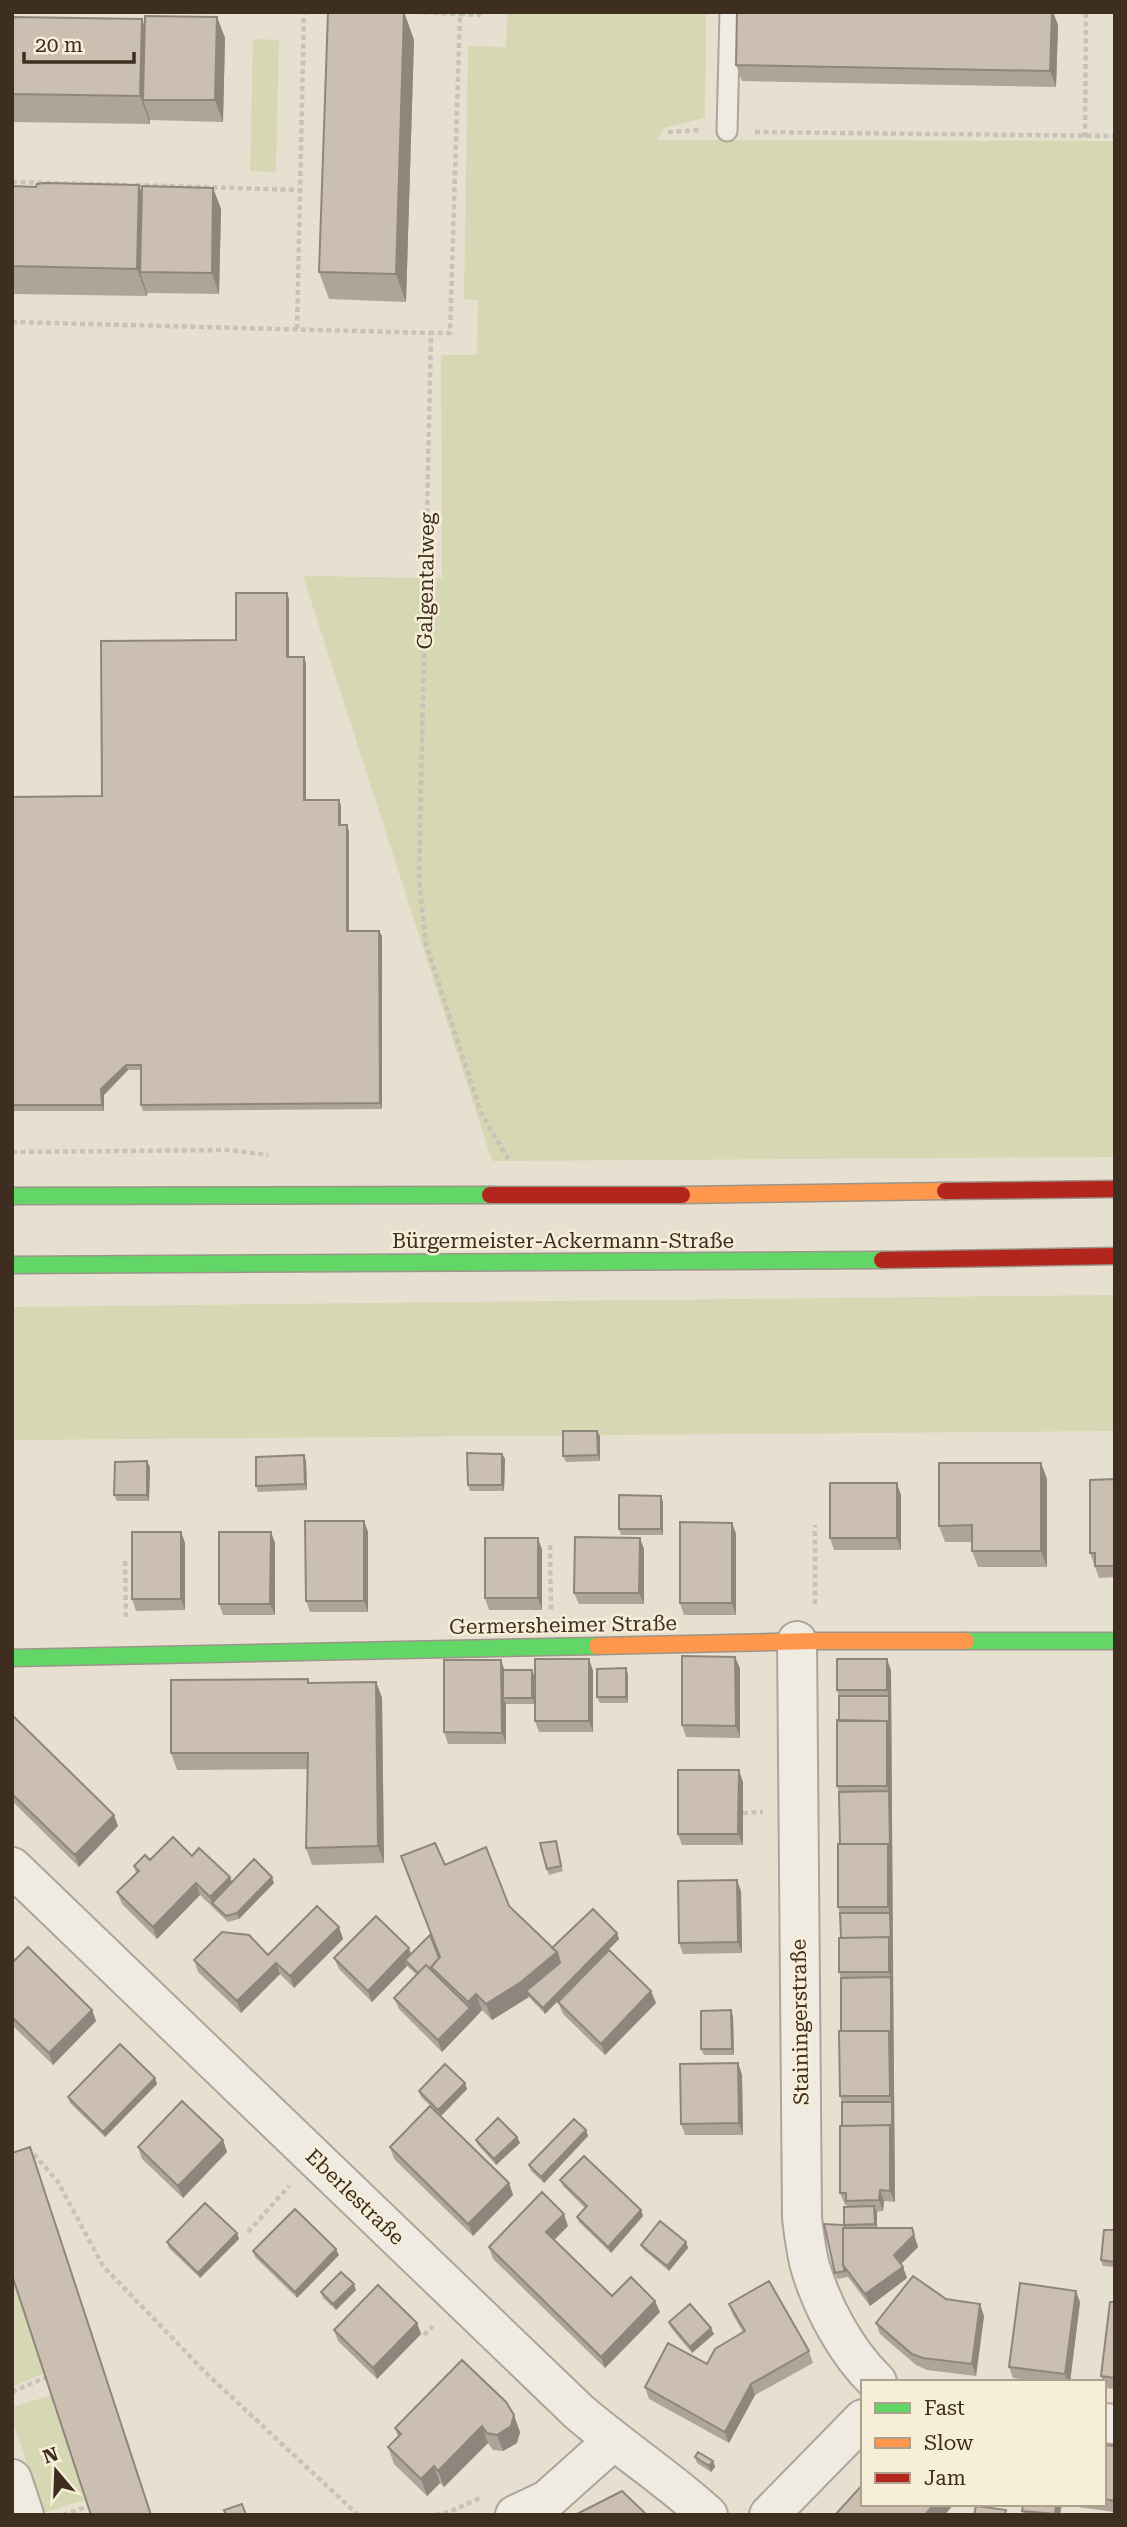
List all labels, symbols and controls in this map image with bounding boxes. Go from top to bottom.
scale bar [24,21,135,65]
text: 20 m [35,33,83,57]
street label: Galgentalweg [413,512,439,650]
street label: Bürgermeister-Ackermann-Straße [392,1229,734,1253]
street label: Germersheimer Straße [449,1611,677,1639]
street label: Stainingerstraße [787,1939,813,2105]
street label: Eberlestraße [301,2144,409,2250]
legend [861,2380,1106,2506]
text: Fast [924,2396,965,2420]
text: Slow [924,2431,974,2455]
north arrow [21,2436,91,2506]
text: N [40,2442,62,2469]
text: Jam [924,2466,966,2490]

